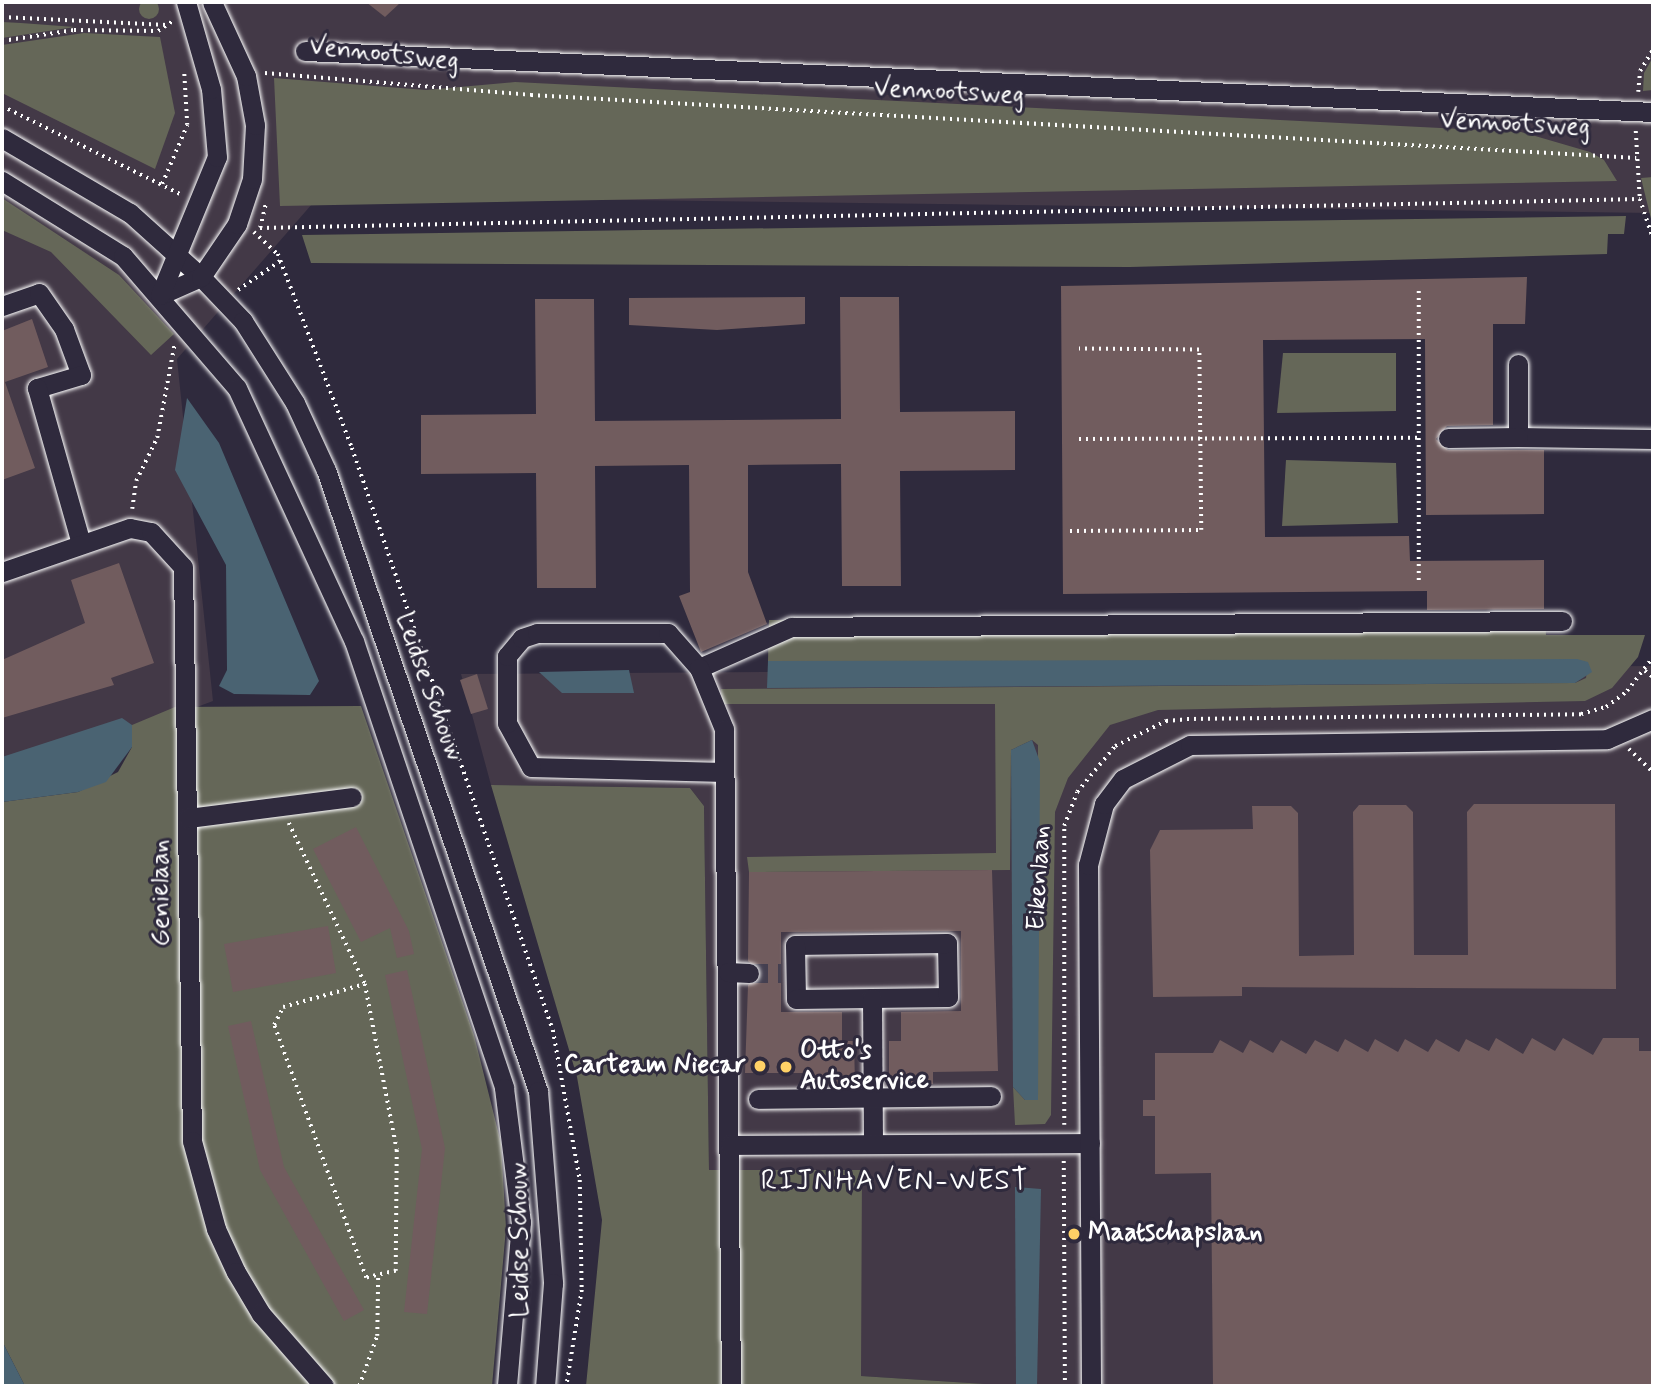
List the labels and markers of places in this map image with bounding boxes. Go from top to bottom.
place label: Otto's Autoservice [800,1036,929,1098]
place label: Carteam Niecar [561,1050,746,1082]
marker: Carteam Niecar [752,1058,768,1074]
marker: Otto's Autoservice [778,1059,794,1075]
place label: Maatschapslaan [1088,1218,1263,1250]
marker: Maatschapslaan [1066,1226,1082,1242]

